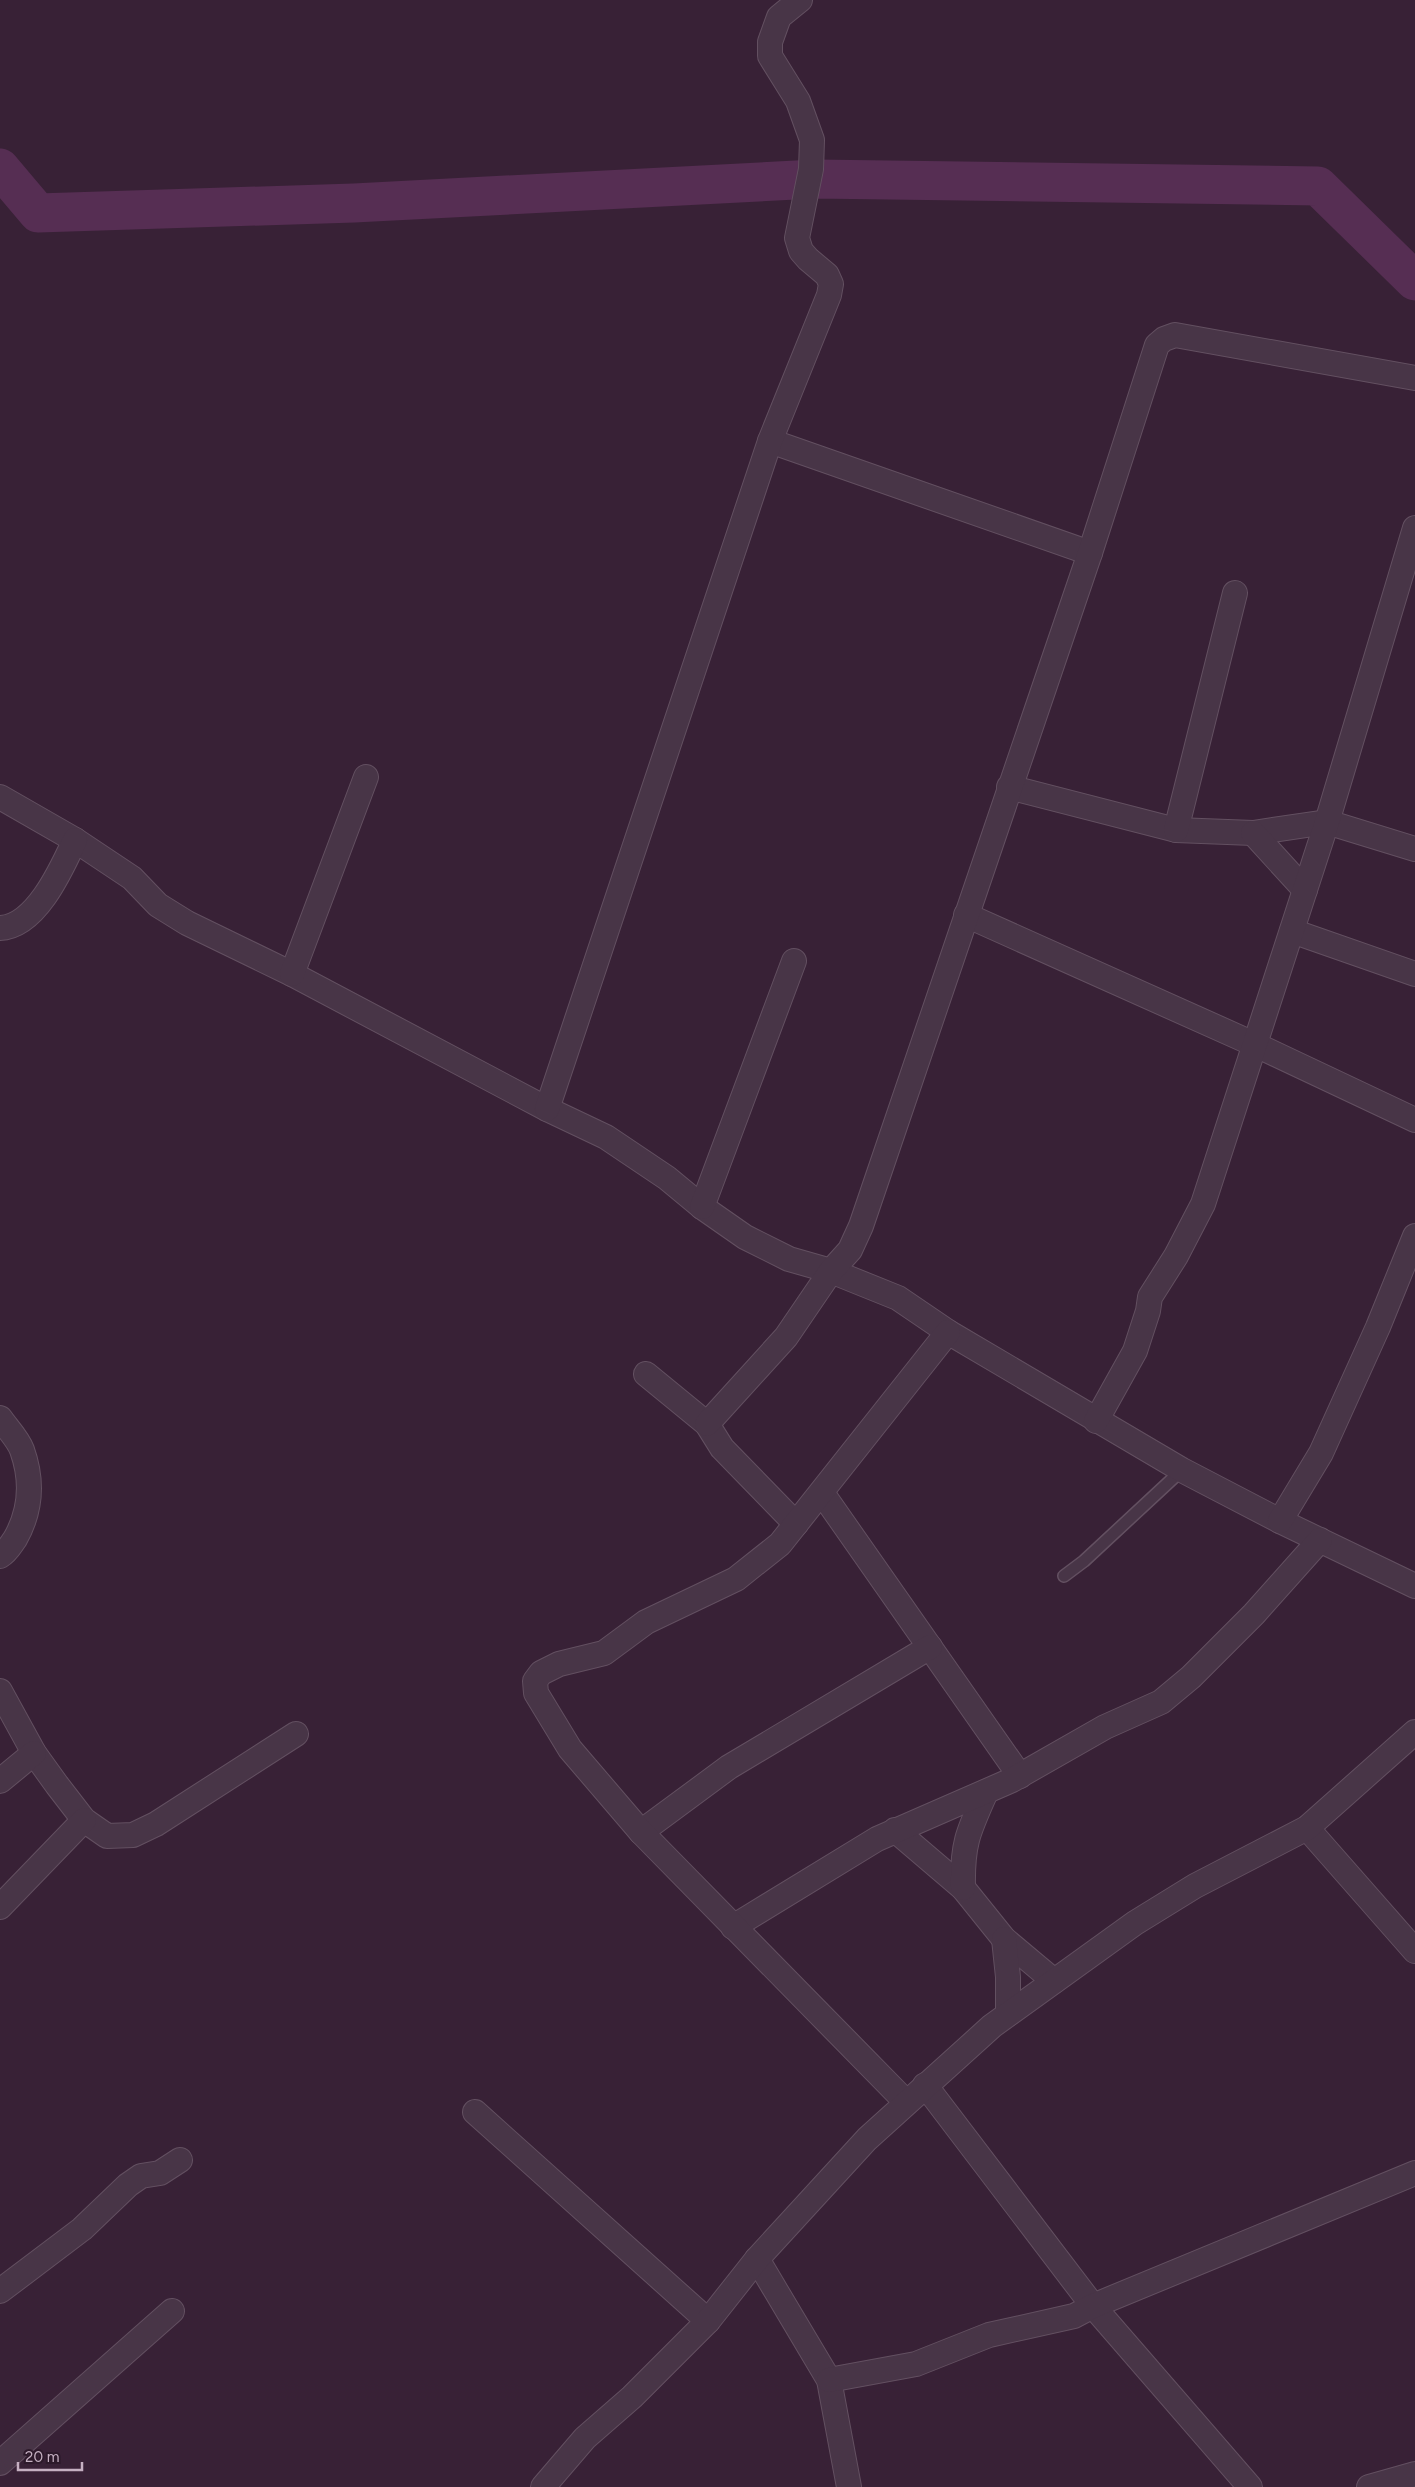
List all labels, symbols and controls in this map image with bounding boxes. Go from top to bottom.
scale bar [18,2440,81,2472]
text: 20 m [25,2448,59,2466]

